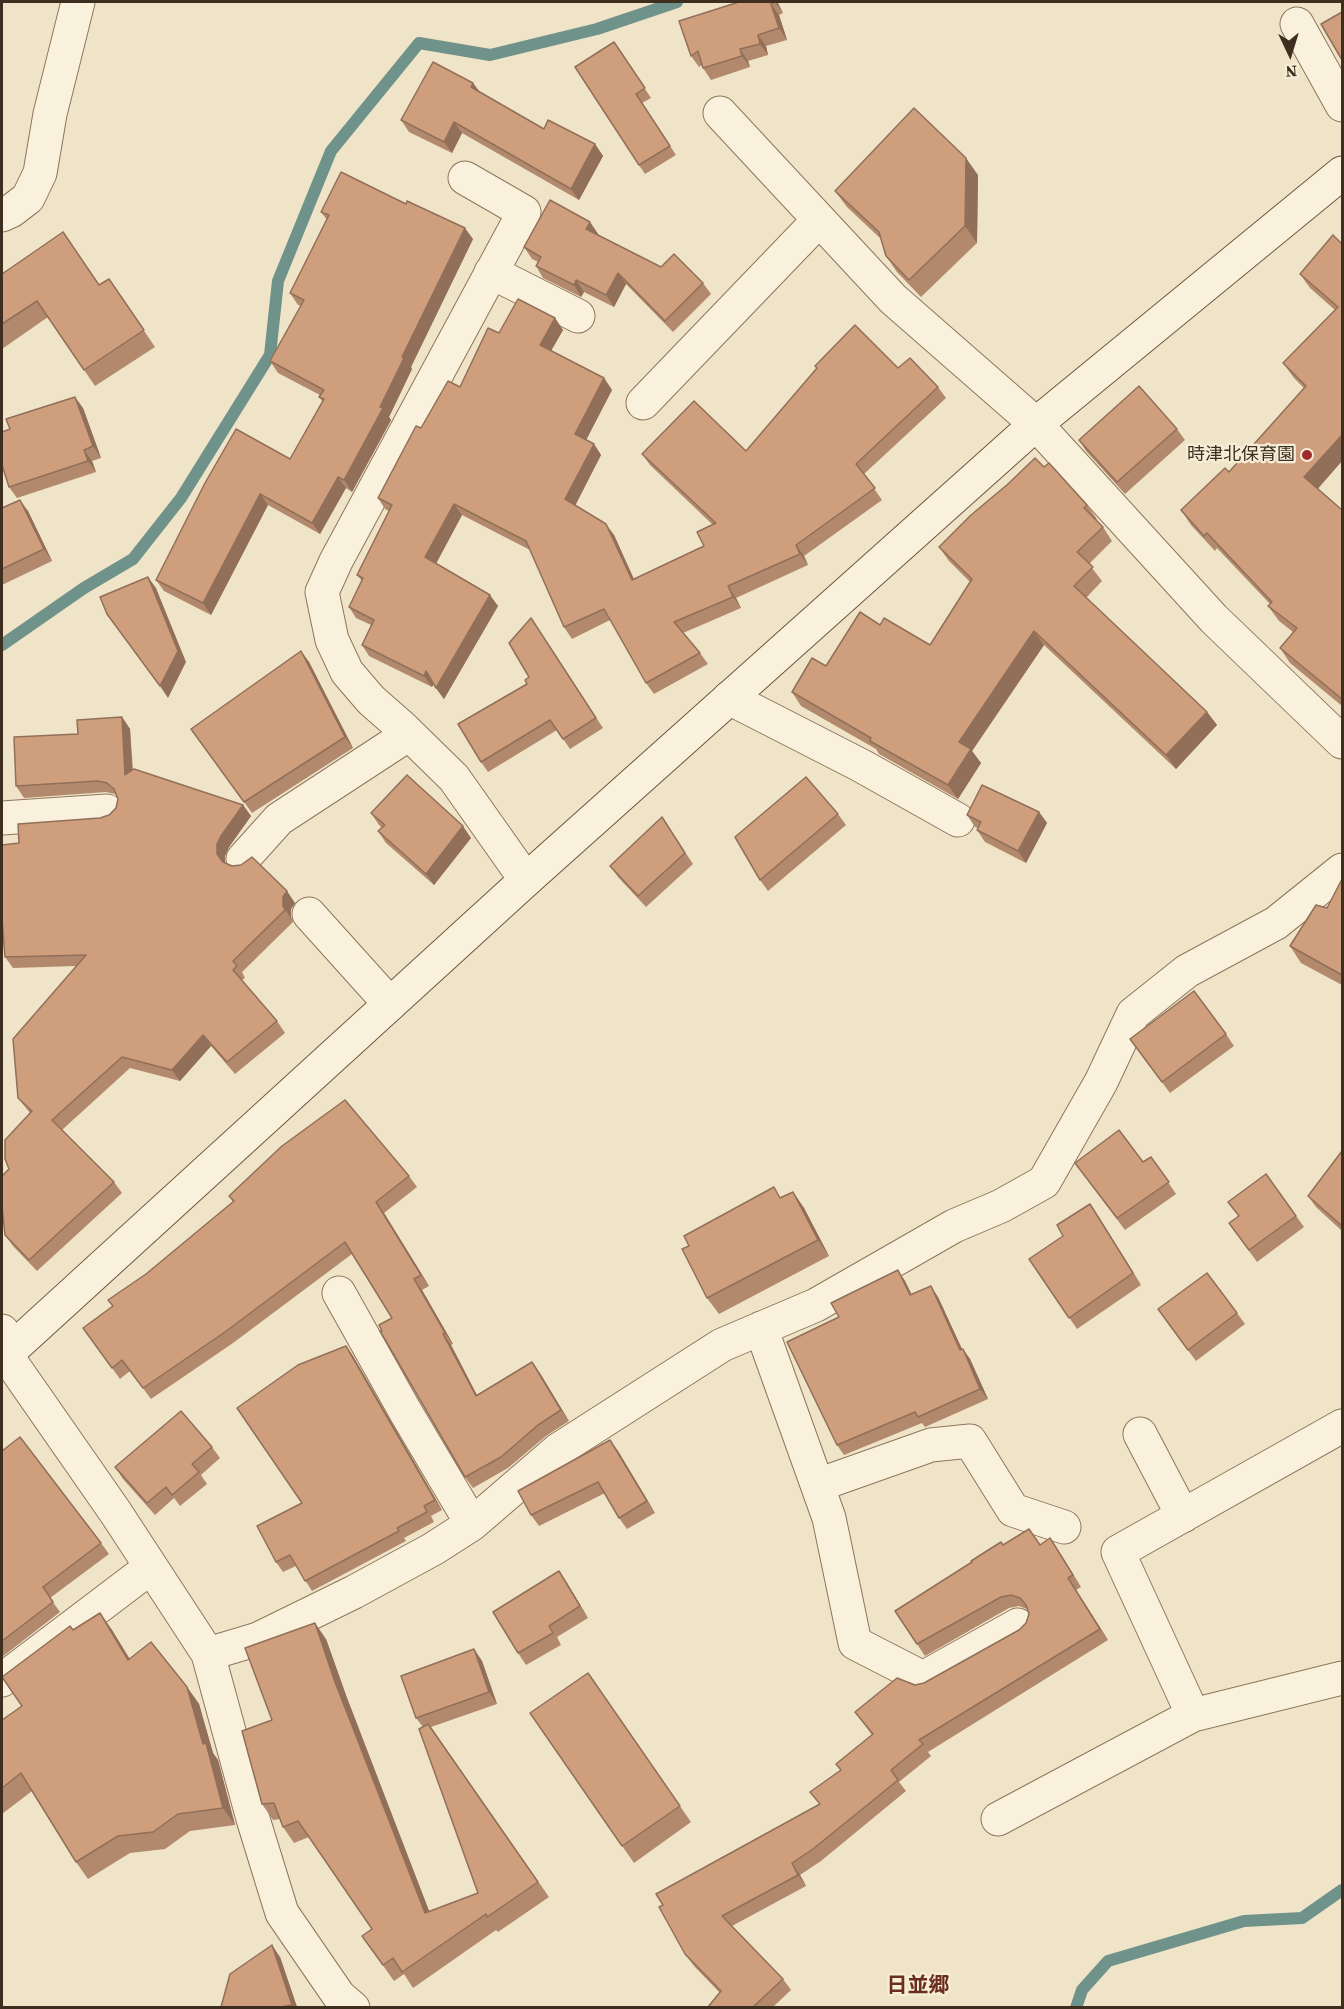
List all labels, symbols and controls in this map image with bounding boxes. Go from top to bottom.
north arrow [1260,24,1320,84]
text: N [1285,61,1298,83]
place label: 時津北保育園 [1187,444,1295,466]
marker: 時津北保育園 [1300,448,1314,462]
district label: 日並郷 [887,1974,949,2000]

